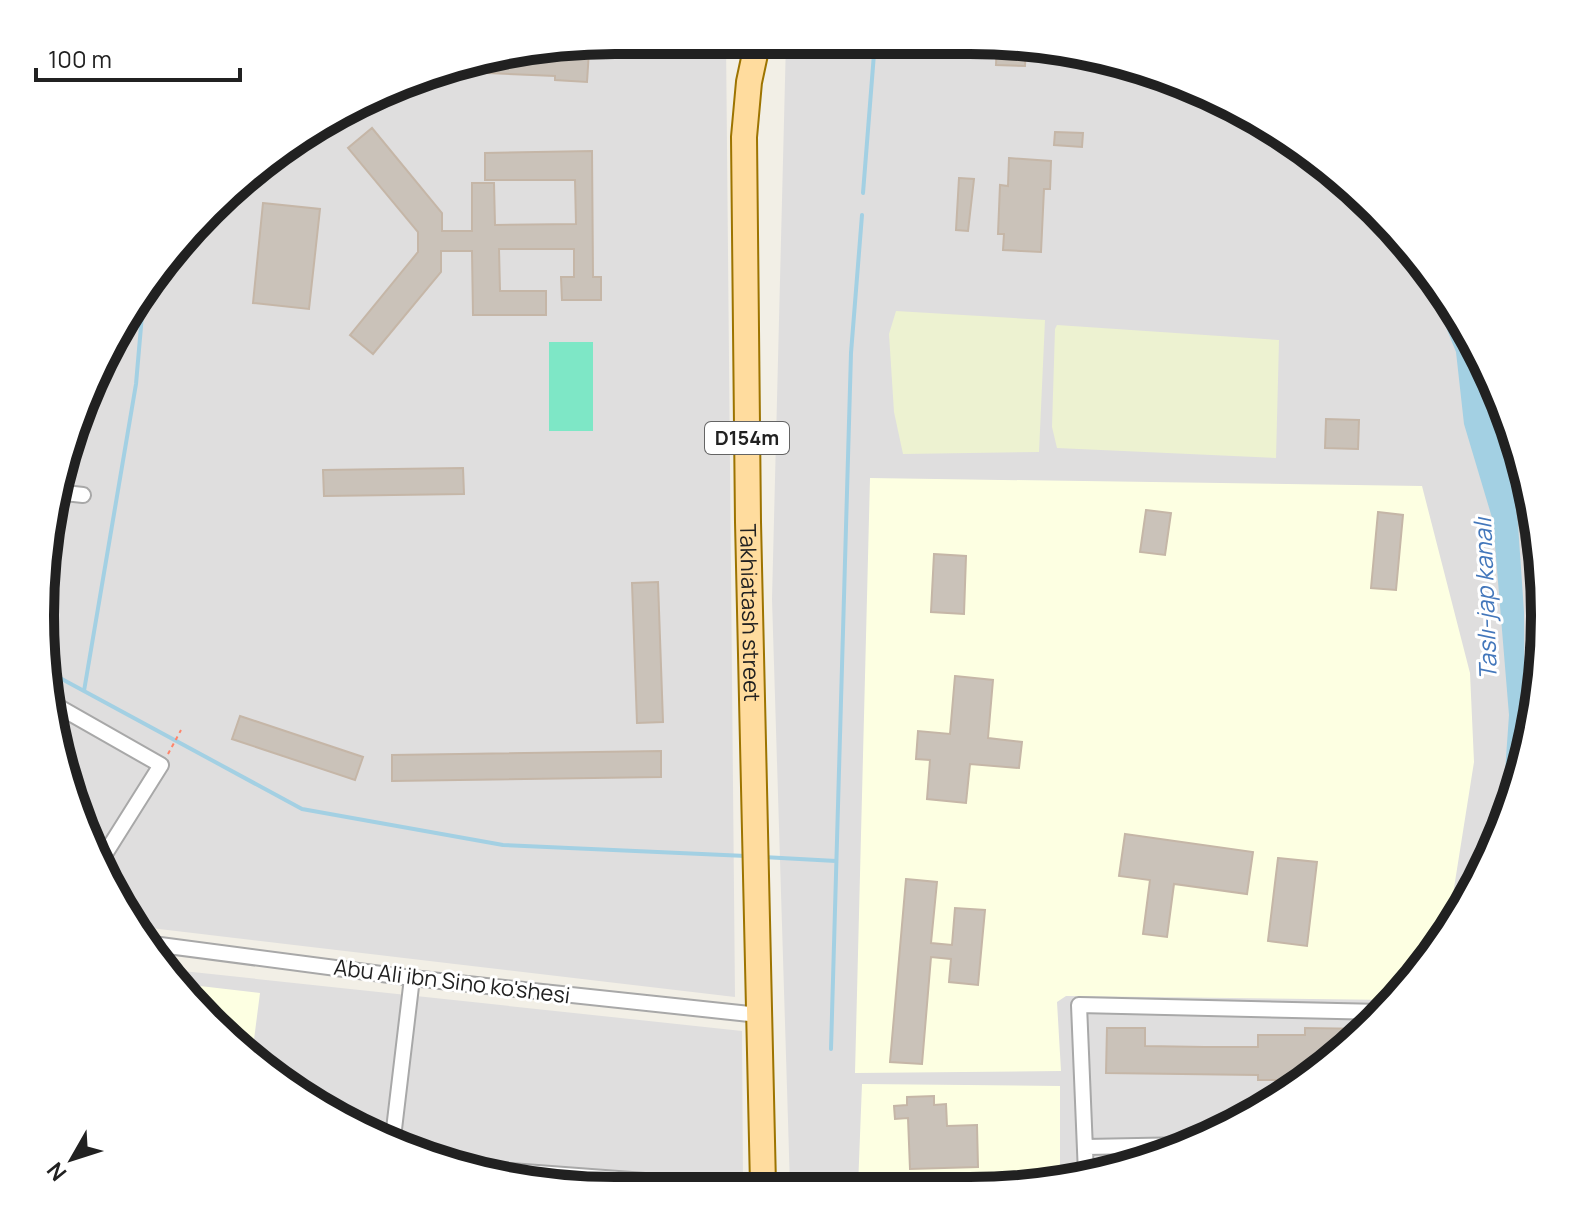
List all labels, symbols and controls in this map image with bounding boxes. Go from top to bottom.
scale bar [36,32,240,82]
text: 100 m [48,42,112,75]
road number: D154m [705,422,789,454]
water label: Taslı-jap kanalı [1465,516,1504,681]
street label: Takhiatash street [733,523,767,702]
street label: Abu Ali ibn Sino ko'shesi [332,952,572,1010]
north arrow [32,1119,112,1199]
text: N [40,1156,73,1187]

